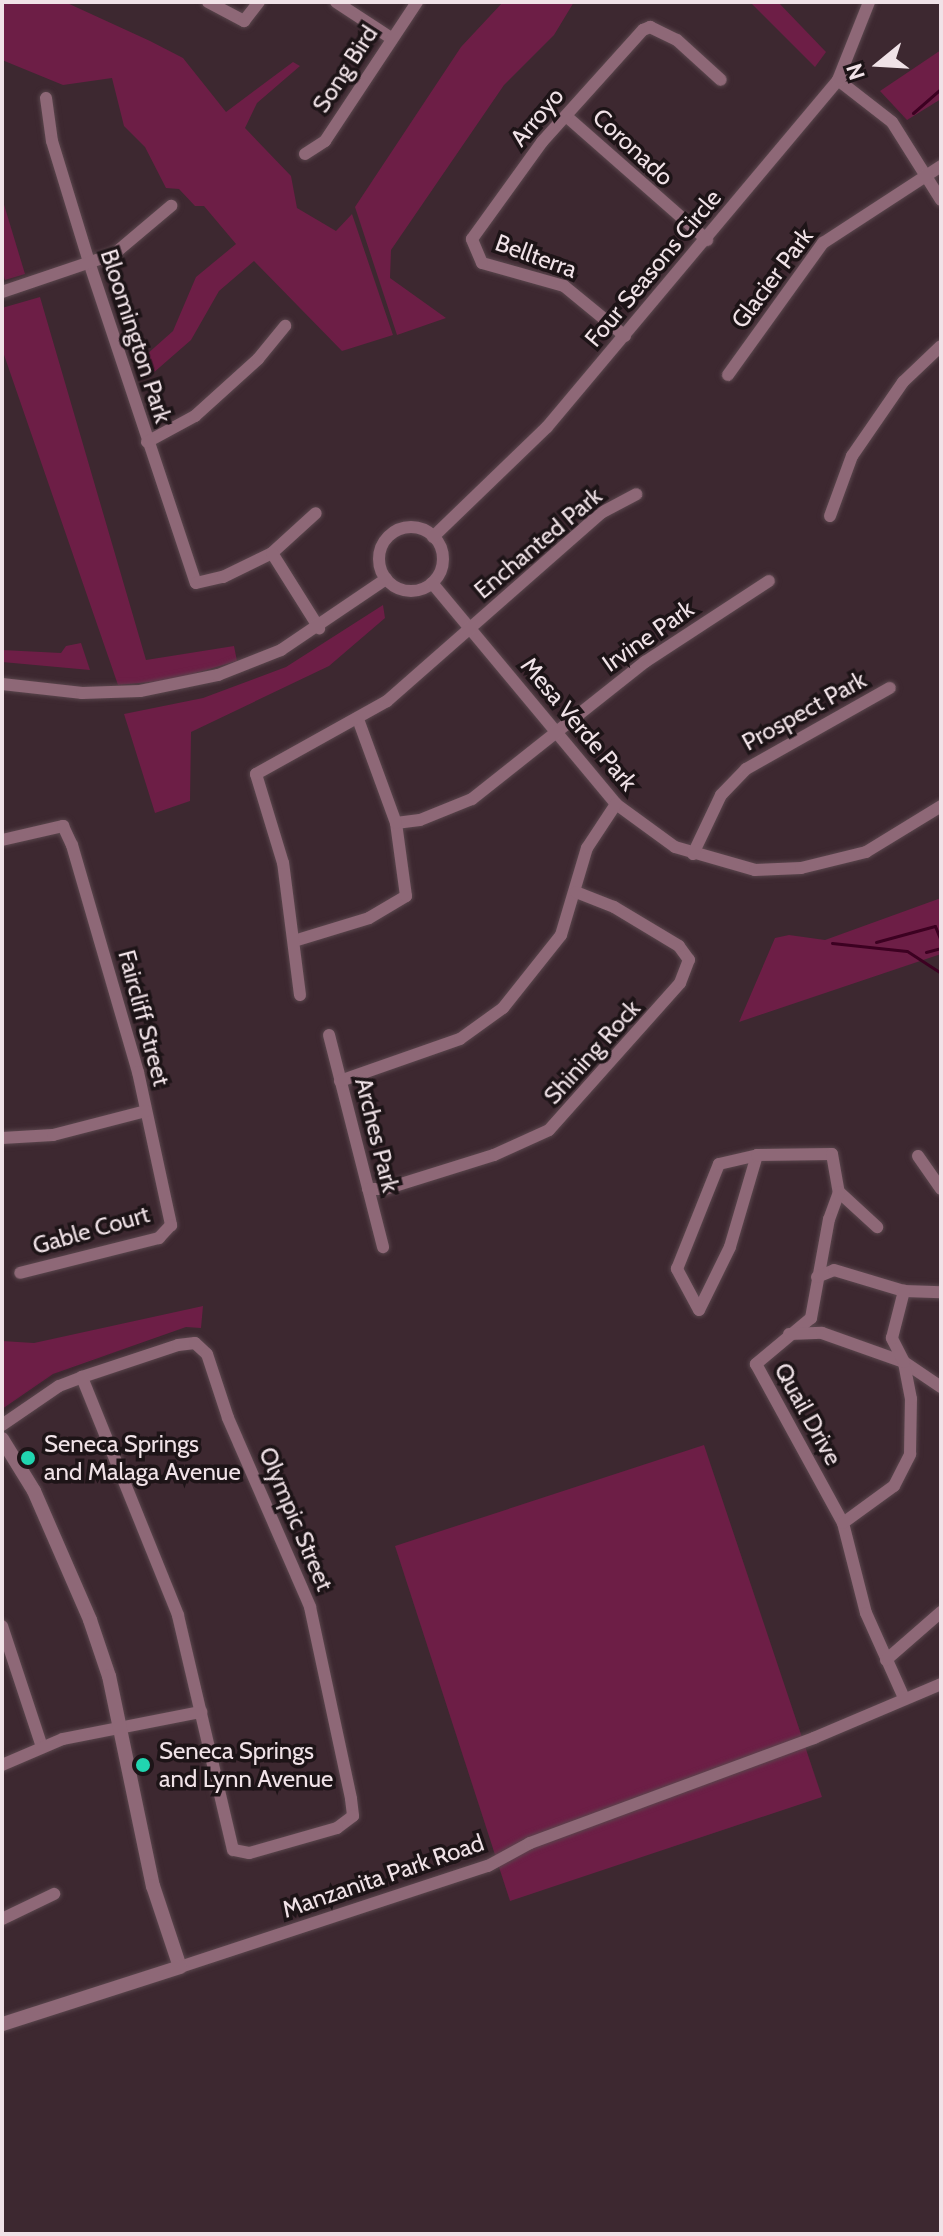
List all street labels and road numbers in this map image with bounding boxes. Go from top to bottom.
street label: Song Bird [306,20,384,118]
street label: Arroyo [504,82,570,152]
street label: Coronado [587,103,679,191]
street label: Four Seasons Circle [579,183,727,353]
street label: Glacier Park [725,222,819,334]
street label: Bellterra [491,228,581,284]
street label: Bloomington Park [94,246,178,426]
street label: Enchanted Park [468,481,608,605]
street label: Irvine Park [597,594,699,678]
street label: Mesa Verde Park [515,651,643,797]
street label: Prospect Park [737,665,871,757]
street label: Faircliff Street [112,947,176,1089]
street label: Shining Rock [538,994,646,1110]
street label: Arches Park [349,1075,405,1195]
street label: Gable Court [29,1200,153,1260]
street label: Quail Drive [768,1358,848,1470]
street label: Olympic Street [253,1443,339,1595]
street label: Manzanita Park Road [278,1828,488,1924]

